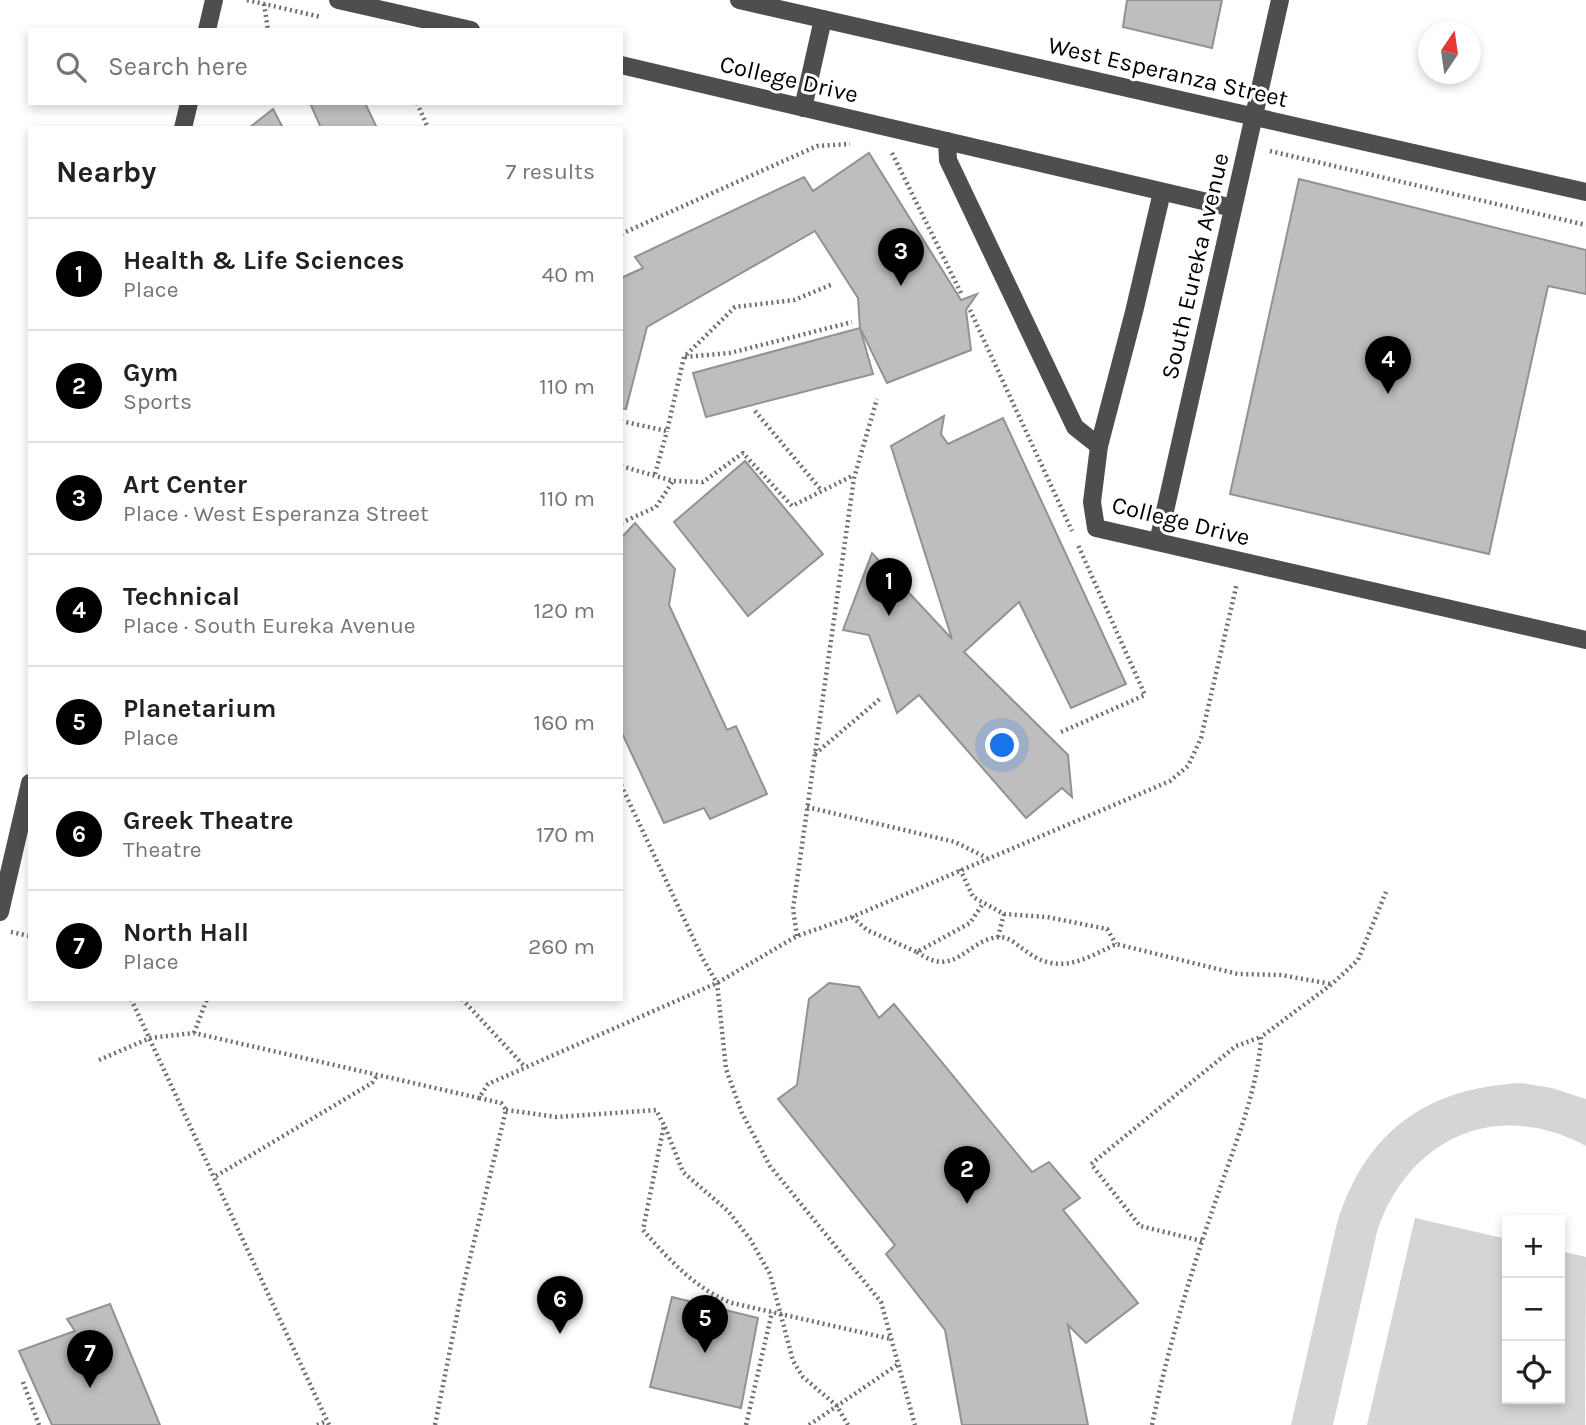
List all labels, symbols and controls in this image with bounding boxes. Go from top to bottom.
north arrow [1418,21,1481,84]
search box [28,28,623,105]
street label: West Esperanza Street [1045,31,1291,113]
icon: search [52,48,90,86]
street label: College Drive [717,49,861,109]
text: Search here [108,51,248,82]
street label: South Eureka Avenue [1155,150,1235,382]
text: Nearby [56,154,156,190]
text: 7 results [505,158,595,185]
pin: 3 [878,228,924,286]
text: Health & Life Sciences [123,245,404,276]
text: 1 [75,261,83,288]
text: 40 m [542,261,595,288]
text: Place [123,276,179,303]
pin: 4 [1365,336,1411,394]
text: Gym [123,357,178,388]
text: 2 [72,373,86,400]
text: 110 m [539,373,595,400]
text: Sports [123,388,192,415]
text: Art Center [123,469,247,500]
text: 3 [72,485,86,512]
text: 110 m [539,485,595,512]
street label: College Drive [1109,490,1253,552]
text: Place · West Esperanza Street [123,500,429,527]
pin: 1 [866,558,912,616]
text: Technical [123,581,240,612]
text: 4 [72,597,86,624]
text: 120 m [533,597,595,624]
text: Place · South Eureka Avenue [123,612,416,639]
text: Planetarium [123,693,276,724]
text: 5 [72,709,86,736]
text: 160 m [534,709,595,736]
text: Place [123,724,179,751]
your location [985,728,1019,762]
text: Greek Theatre [123,805,294,836]
text: 6 [72,821,86,848]
text: 170 m [536,821,595,848]
text: Theatre [123,836,202,863]
text: North Hall [123,917,249,948]
text: 7 [73,933,85,960]
text: 260 m [528,933,595,960]
text: Place [123,948,179,975]
pin: 2 [944,1146,990,1204]
map controls [1502,1215,1565,1404]
button: + [1502,1215,1565,1278]
pin: 6 [537,1276,583,1334]
button: − [1502,1278,1565,1341]
pin: 5 [682,1295,728,1353]
pin: 7 [67,1330,113,1388]
button: locate [1502,1341,1565,1404]

